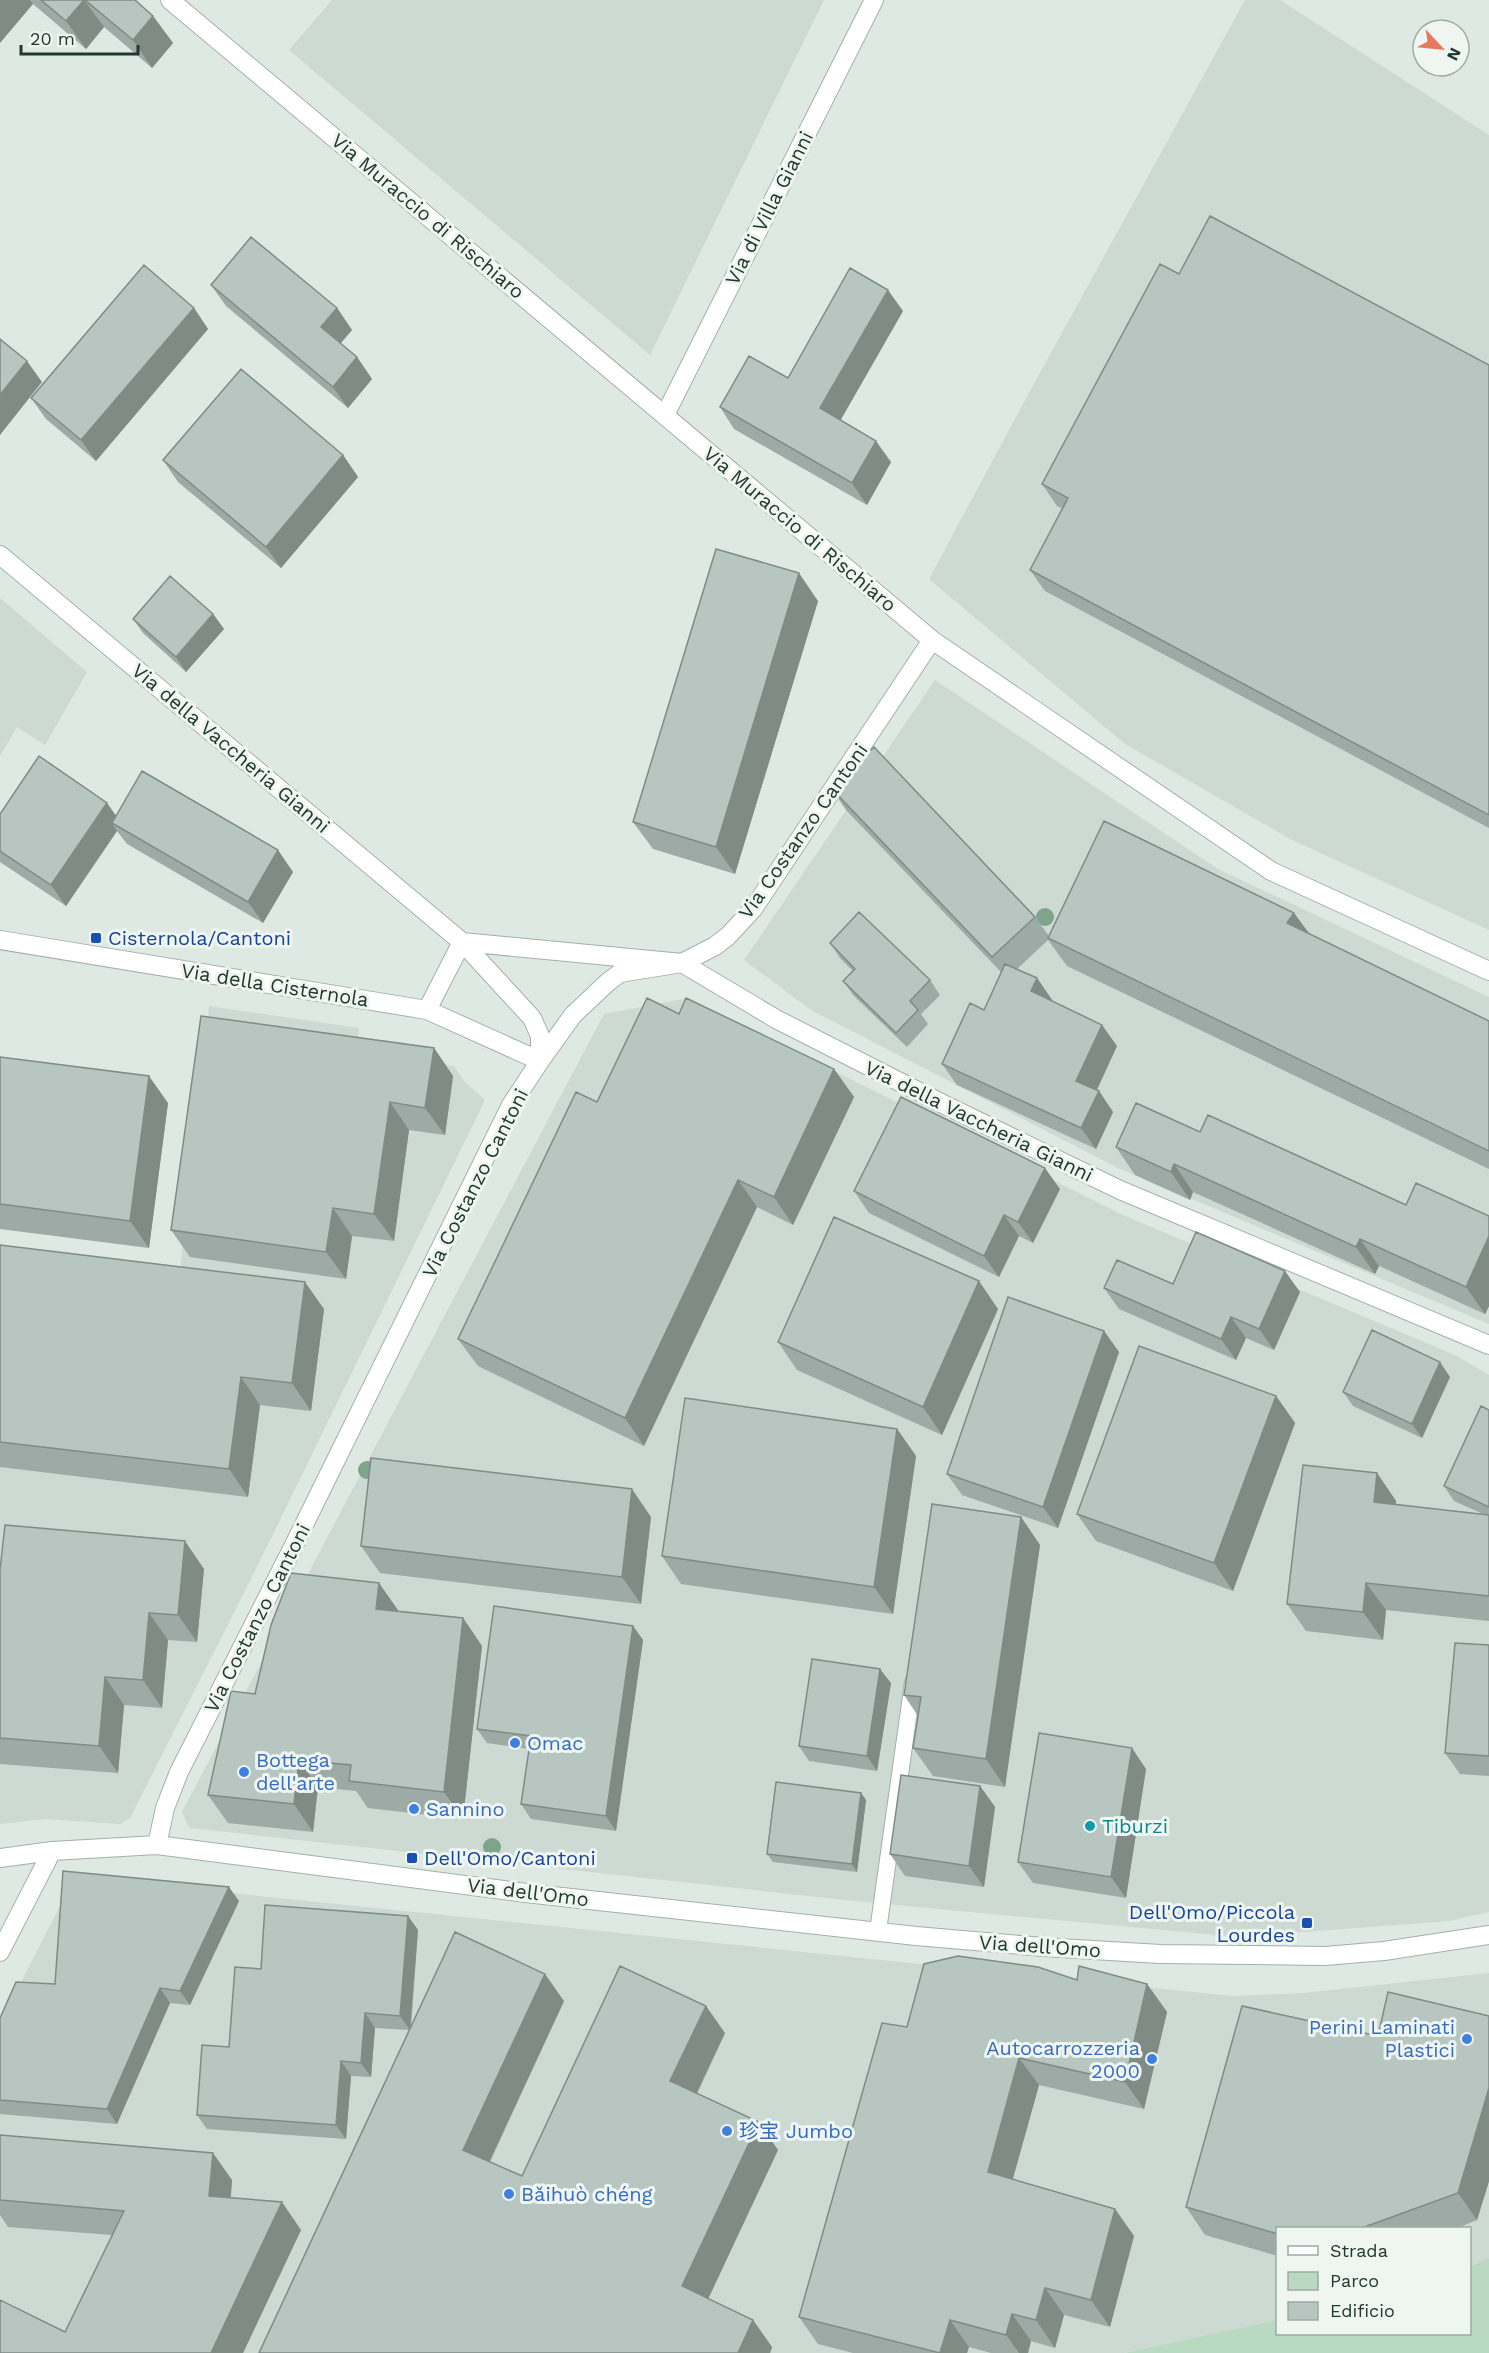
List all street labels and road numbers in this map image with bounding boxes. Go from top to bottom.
street label: Via di Villa Gianni [720,127,818,289]
street label: Via Muraccio di Rischiaro [327,128,529,304]
street label: Via Muraccio di Rischiaro [699,441,901,617]
street label: Via della Vaccheria Gianni [127,658,335,838]
street label: Via Costanzo Cantoni [733,739,873,923]
street label: Via della Cisternola [180,958,370,1012]
street label: Via della Vaccheria Gianni [861,1055,1097,1187]
street label: Via Costanzo Cantoni [417,1084,533,1282]
street label: Via Costanzo Cantoni [199,1519,315,1717]
street label: Via dell'Omo [466,1873,590,1911]
street label: Via dell'Omo [978,1930,1102,1962]

